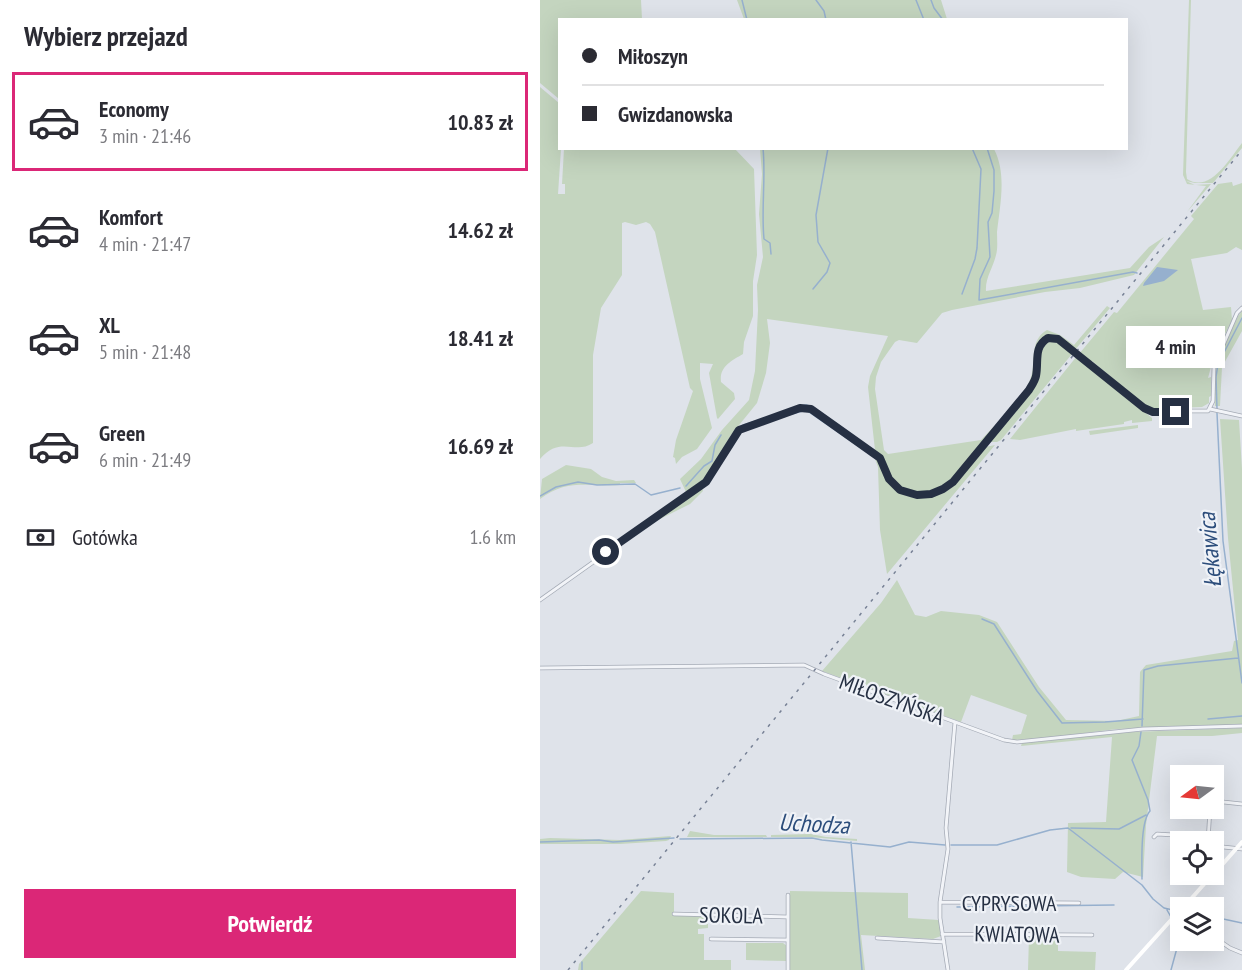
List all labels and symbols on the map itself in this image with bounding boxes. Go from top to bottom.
callout: 4 min [1126,325,1226,367]
route end [1162,398,1189,425]
water label: Łękawica [1191,510,1228,589]
route start [592,538,619,565]
street label: MIŁOSZYŃSKA [836,667,949,731]
north arrow [1170,765,1224,819]
water label: Uchodza [778,806,851,841]
street label: CYPRYSOWA [962,889,1057,917]
street label: SOKOLA [699,900,764,930]
street label: KWIATOWA [974,919,1060,949]

